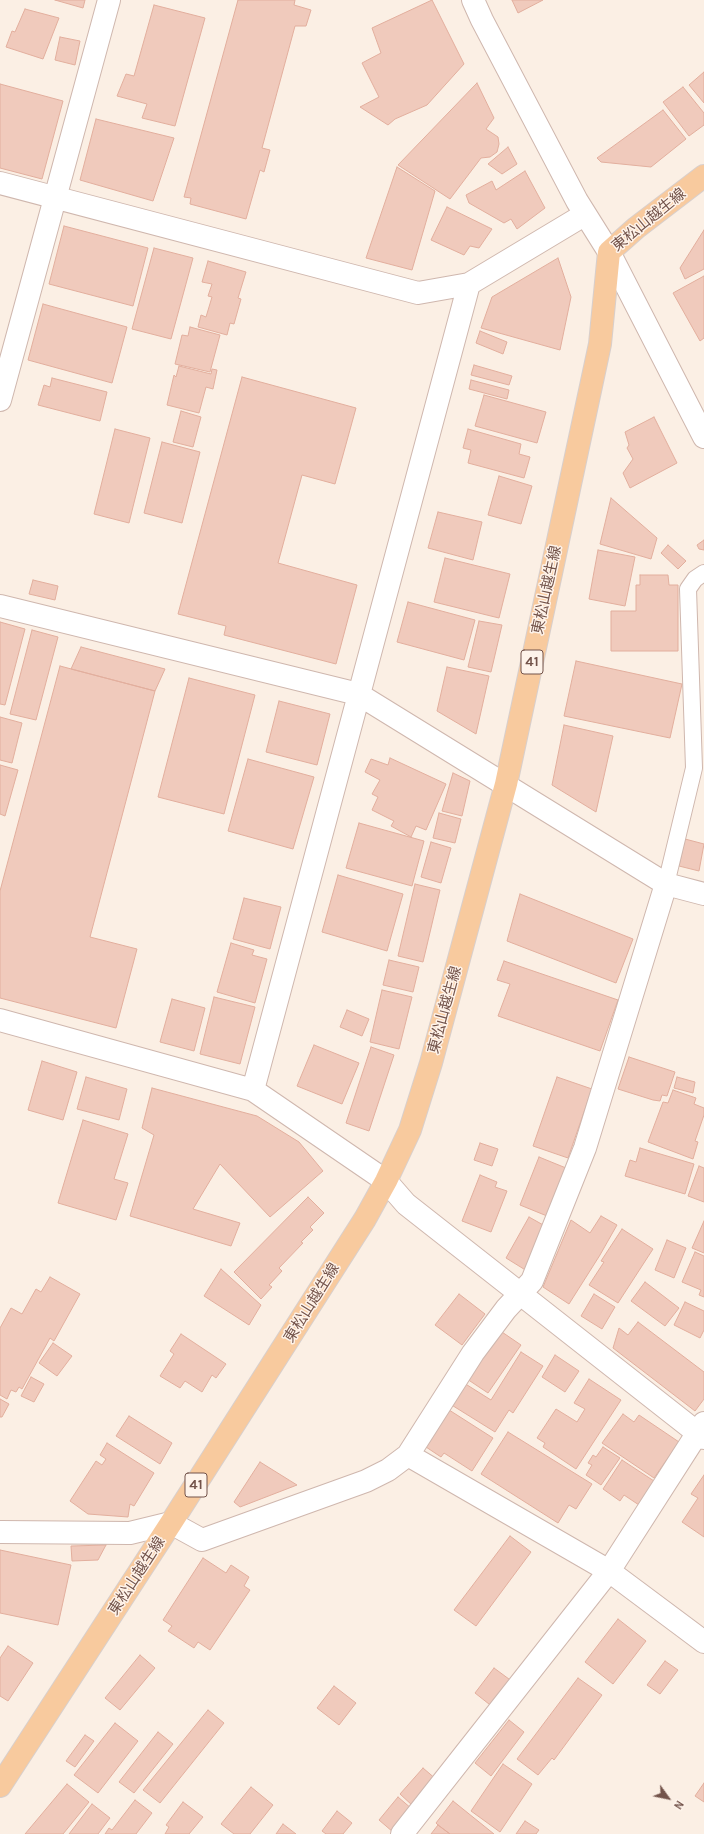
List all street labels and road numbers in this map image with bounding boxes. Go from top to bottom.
street label: 東松山越生線 [608,185,690,255]
street label: 東松山越生線 [529,544,565,636]
road number: 41 [521,650,543,674]
street label: 東松山越生線 [425,964,465,1056]
street label: 東松山越生線 [281,1260,343,1346]
road number: 41 [185,1473,207,1497]
street label: 東松山越生線 [105,1533,169,1619]

